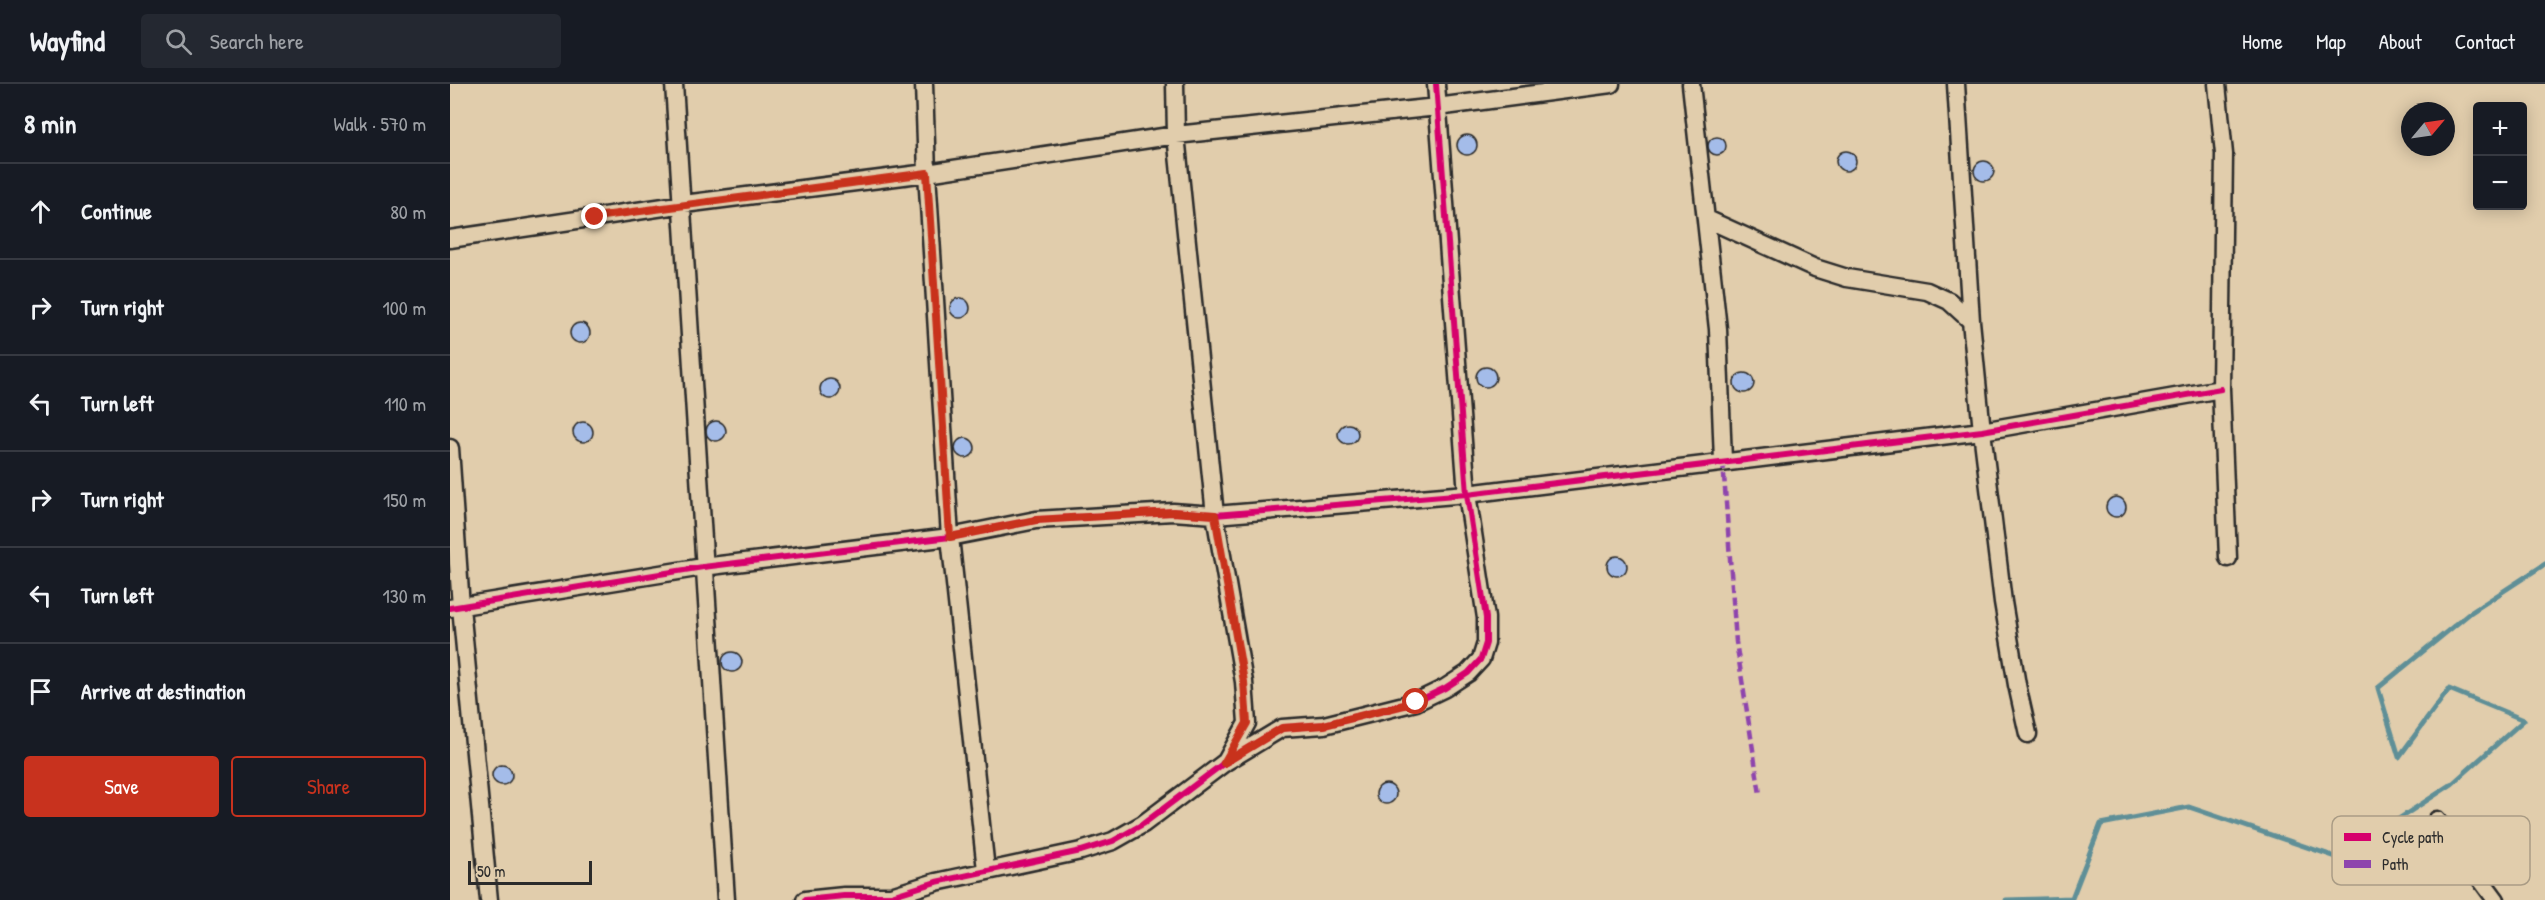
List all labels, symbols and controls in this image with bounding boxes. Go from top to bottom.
search box [141,14,561,68]
text: Wayfind [30,22,105,60]
icon: search [162,25,195,58]
text: Search here [210,26,304,56]
text: Home [2242,27,2283,56]
text: Map [2316,27,2346,56]
text: About [2379,27,2422,56]
text: Contact [2455,27,2515,56]
north arrow [2401,102,2455,156]
map controls [2473,102,2527,210]
button: + [2473,102,2527,156]
text: 8 min [24,106,77,141]
text: Walk · 570 m [334,110,426,137]
button: − [2473,156,2527,210]
icon: ahead [24,195,57,228]
text: Continue [81,196,152,226]
text: 80 m [390,198,426,225]
route end [581,203,607,229]
icon: right [24,291,57,324]
text: Turn right [81,292,164,322]
text: 100 m [383,294,426,321]
icon: left [24,387,57,420]
text: Turn left [81,388,154,418]
text: 110 m [384,390,426,417]
icon: right [24,483,57,516]
text: Turn right [81,484,164,514]
text: 150 m [383,486,426,513]
icon: left [24,579,57,612]
text: Turn left [81,580,154,610]
text: 130 m [383,582,426,609]
icon: arrive [24,675,57,708]
text: Arrive at destination [81,676,246,706]
route start [1402,688,1428,714]
button: Save [24,756,219,817]
button: Share [231,756,426,817]
legend [2332,816,2530,885]
text: Cycle path [2382,826,2444,848]
text: Path [2382,853,2408,875]
scale bar [468,858,592,886]
text: 50 m [477,860,506,882]

